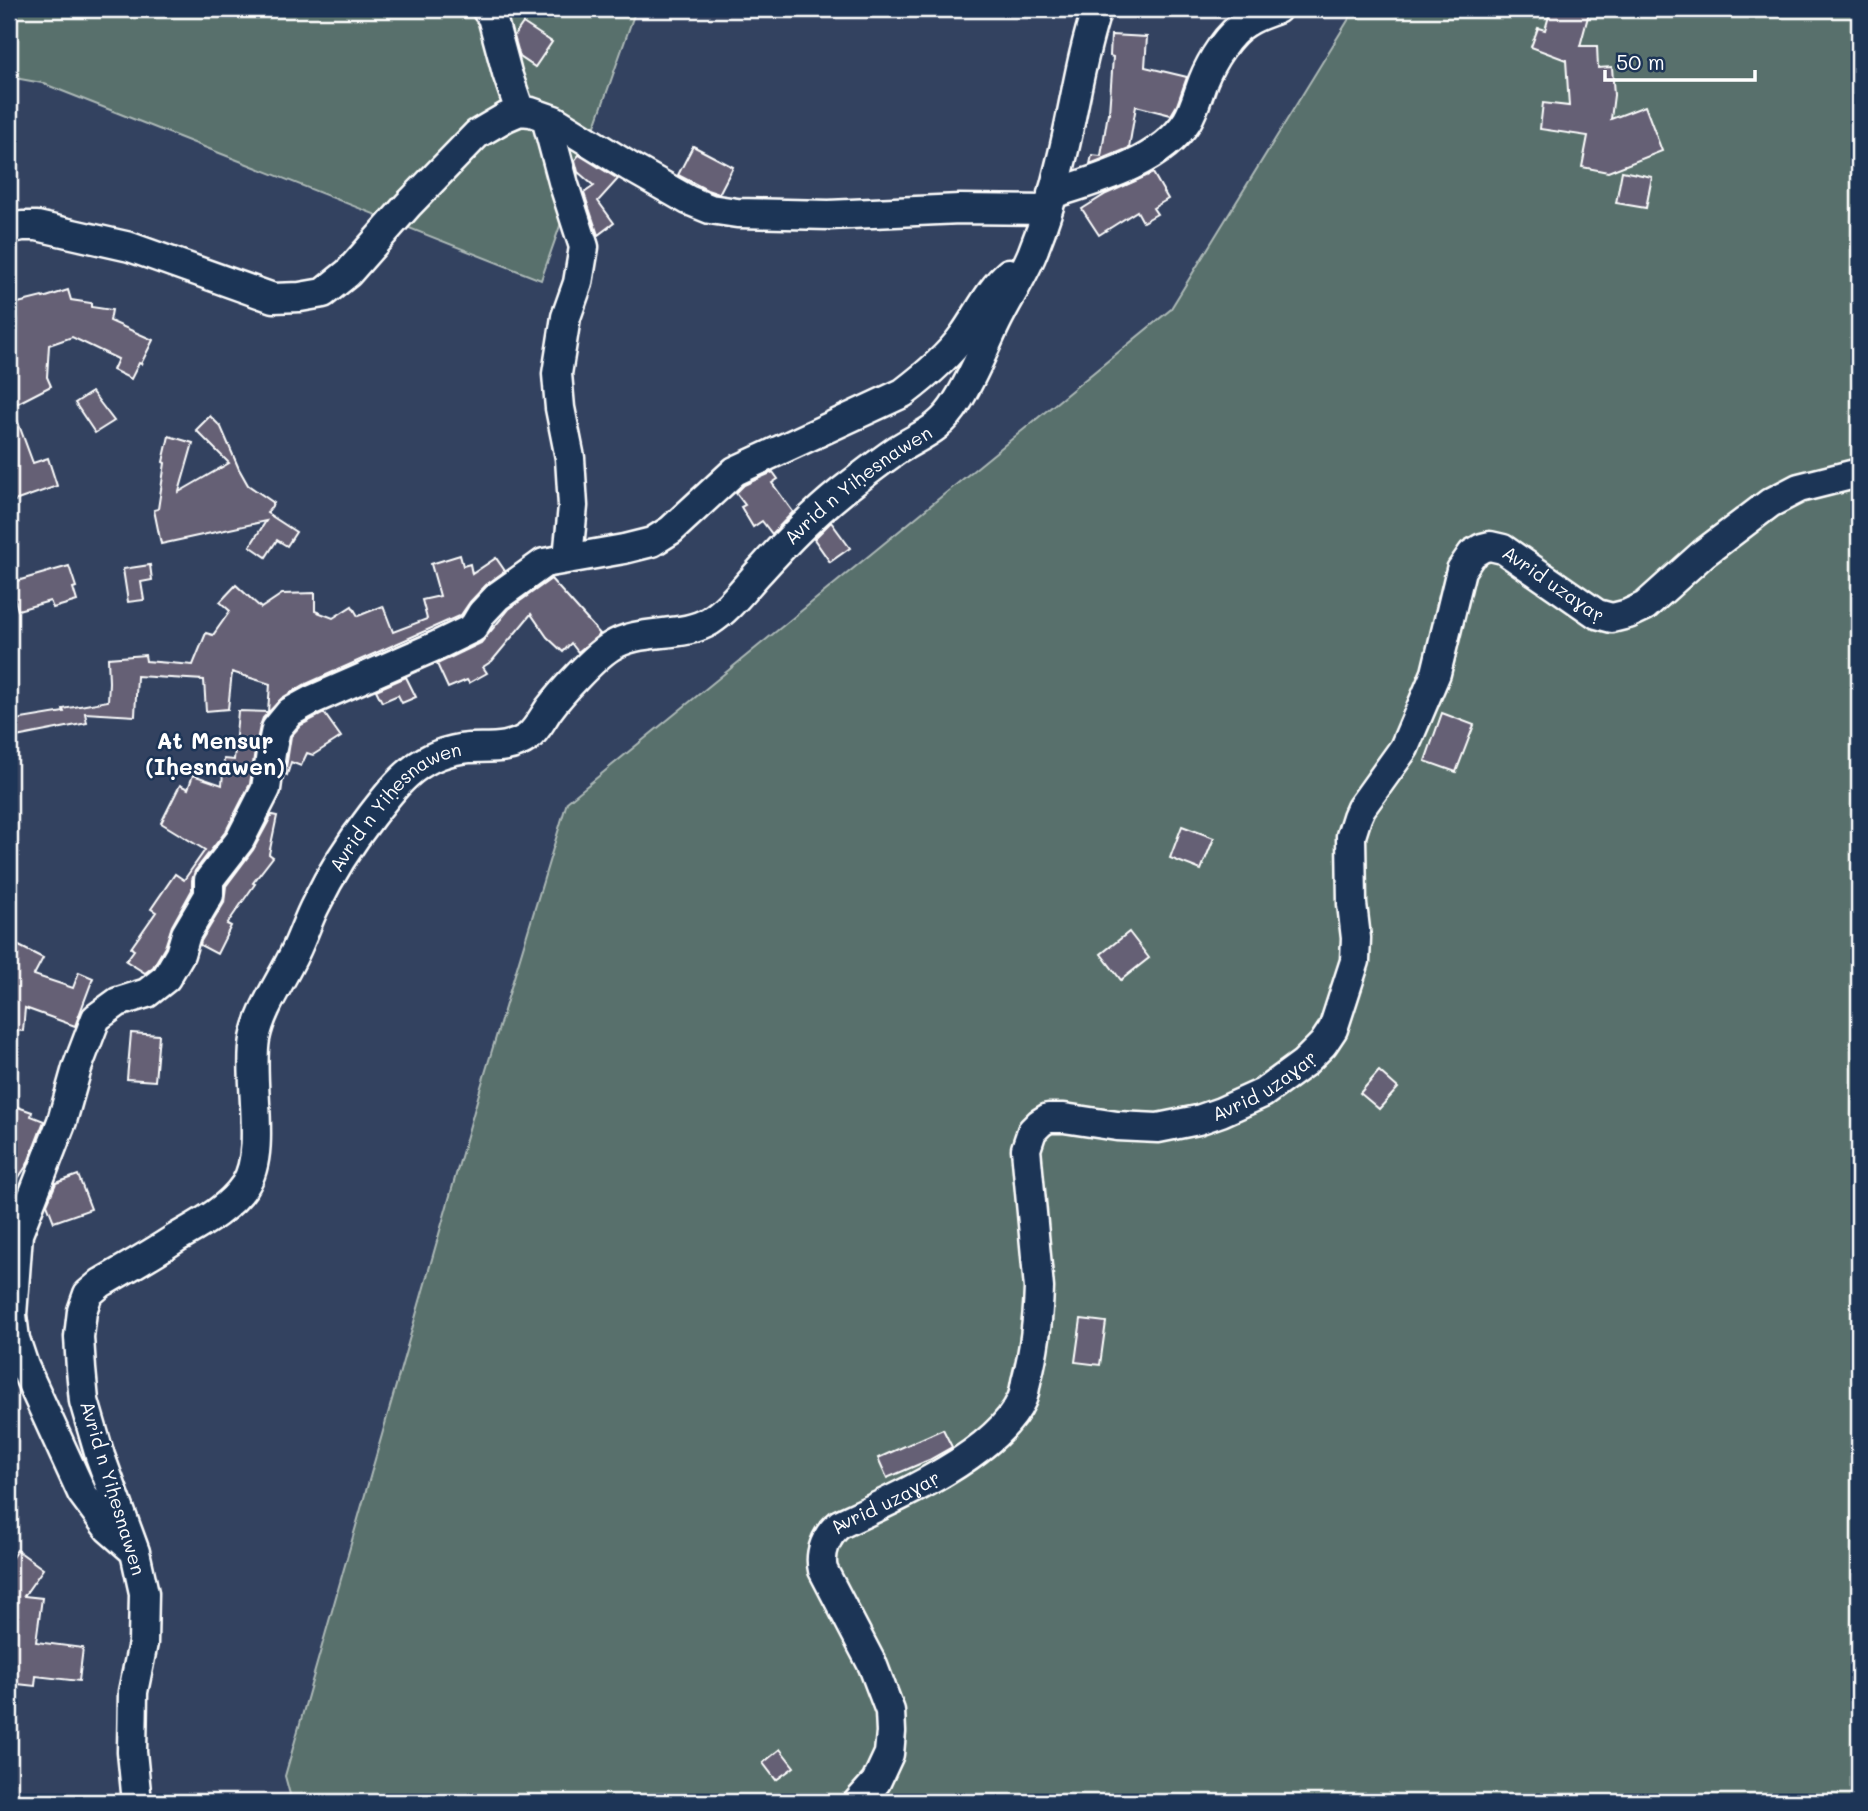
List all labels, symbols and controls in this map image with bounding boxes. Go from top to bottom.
scale bar [1605,38,1756,82]
text: 50 m [1616,48,1665,75]
street label: Avrid n Yiḥesnawen [778,420,936,550]
street label: Avrid uzaɣaṛ [1498,540,1607,627]
district label: At Mensuṛ (Iḥesnawen) [145,725,285,781]
street label: Avrid n Yiḥesnawen [323,736,463,876]
street label: Avrid uzaɣaṛ [1209,1045,1322,1126]
street label: Avrid n Yiḥesnawen [75,1398,152,1578]
street label: Avrid uzaɣaṛ [824,1464,944,1539]

